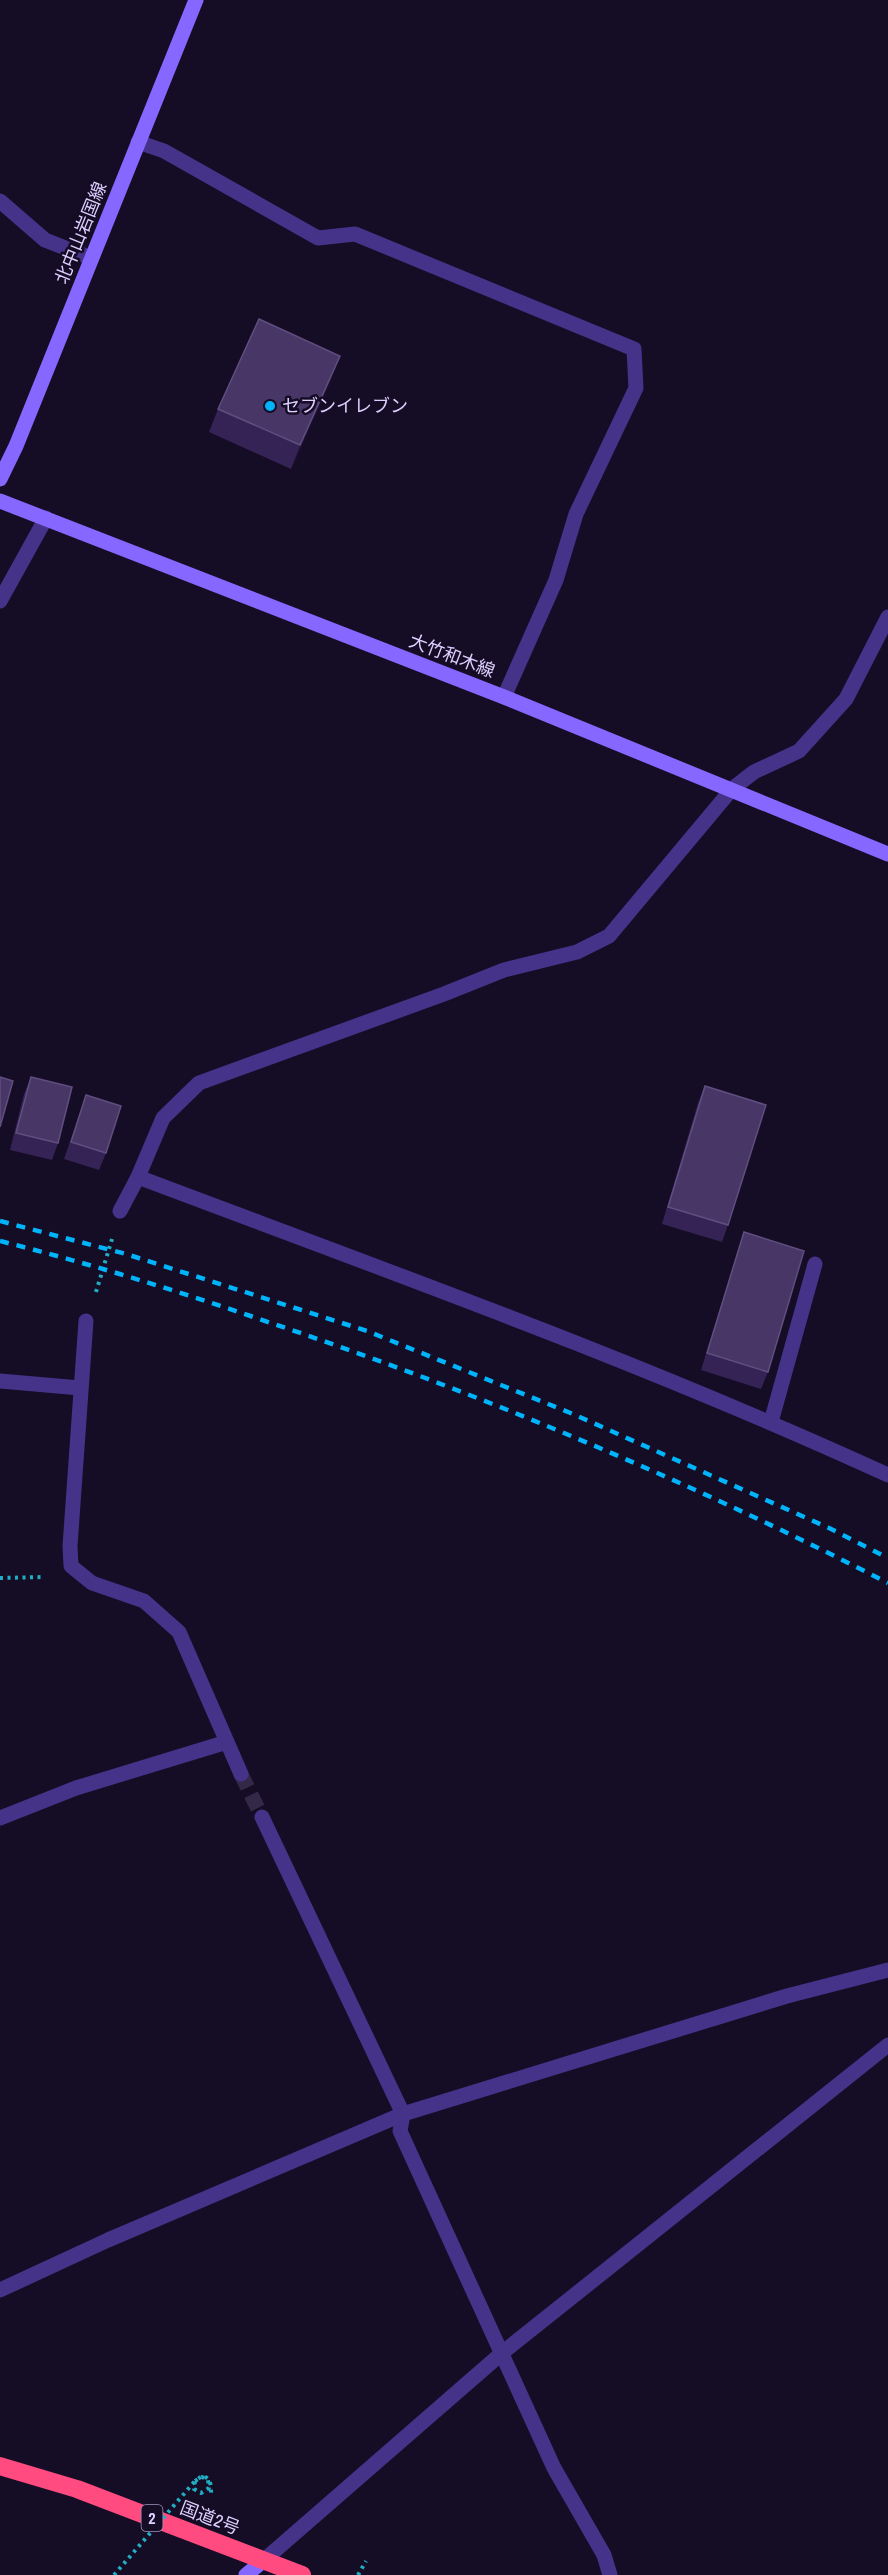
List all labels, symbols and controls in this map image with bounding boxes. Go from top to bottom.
street label: 北中山岩国線 [49,178,112,288]
place label: セブンイレブン [282,393,408,418]
marker: セブンイレブン [263,399,277,413]
street label: 大竹和木線 [406,628,499,683]
street label: 国道2号 [177,2495,244,2540]
road number: 2 [142,2505,162,2531]

